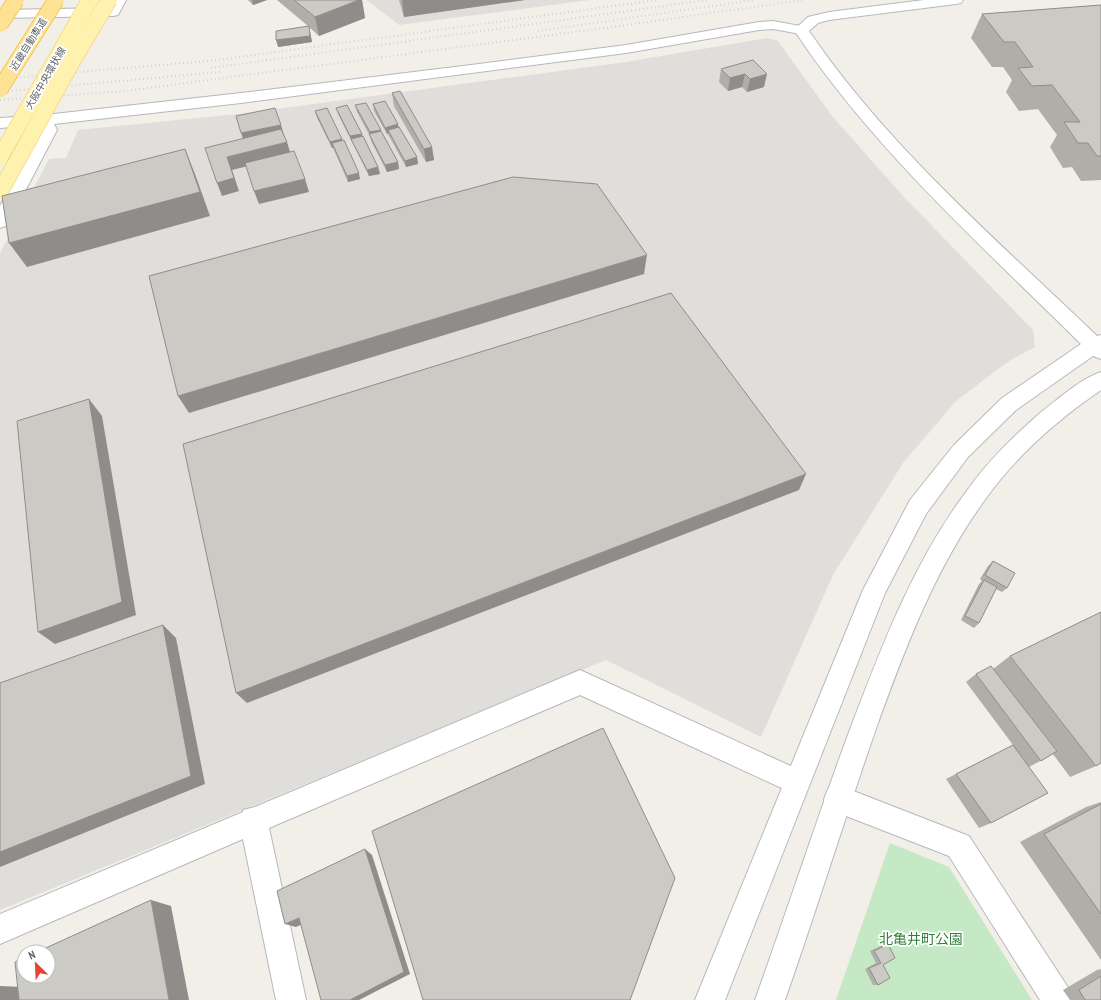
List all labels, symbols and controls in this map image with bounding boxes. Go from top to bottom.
street label: 近畿自動車道 [7,15,50,73]
street label: 大阪中央環状線 [22,45,69,112]
park label: 北亀井町公園 [879,930,963,948]
north arrow [16,944,56,984]
text: N [26,947,38,962]

